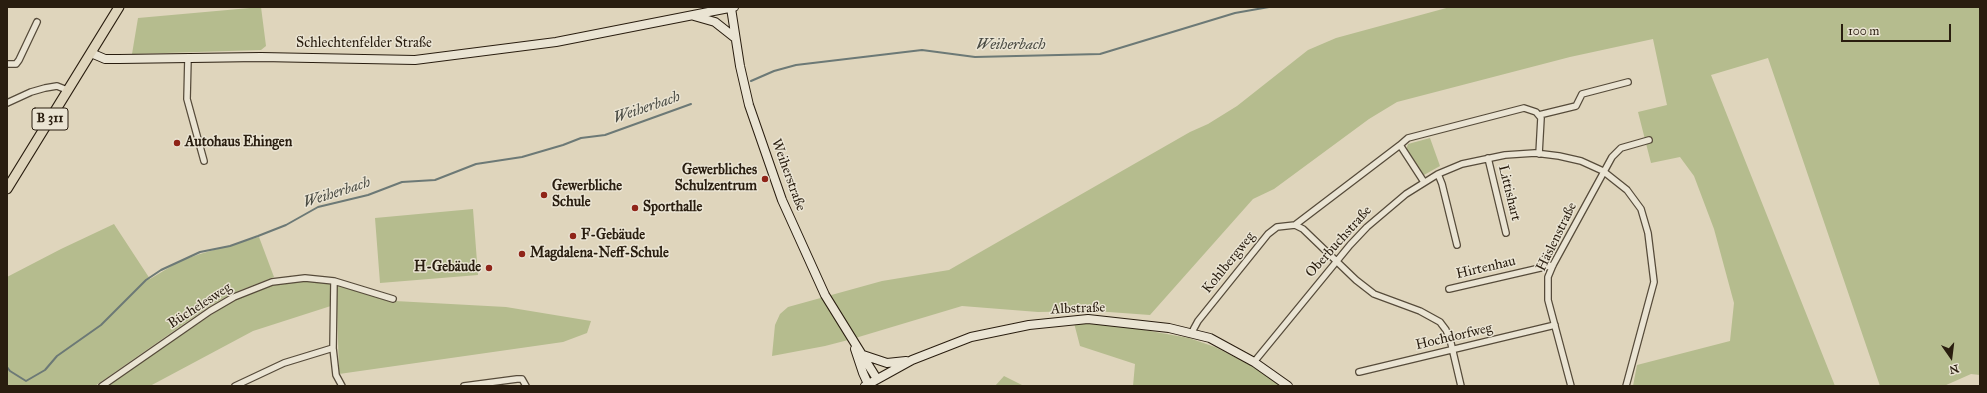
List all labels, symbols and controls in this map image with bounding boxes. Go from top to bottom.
scale bar [1843,16,1953,42]
text: 100 m [1848,24,1879,38]
street label: Schlechtenfelder Straße [296,36,432,52]
water label: Weiherbach [976,36,1046,54]
water label: Weiherbach [611,88,683,128]
road number: B 311 [32,108,68,130]
place label: Autohaus Ehingen [185,135,292,151]
street label: Weiherstraße [767,137,809,213]
marker: Autohaus Ehingen [172,138,182,148]
place label: Gewerbliches Schulzentrum [675,163,757,196]
street label: Littishart [1494,163,1524,223]
water label: Weiherbach [301,174,373,212]
marker: Gewerbliches Schulzentrum [760,174,770,184]
place label: Gewerbliche Schule [552,179,622,212]
marker: Gewerbliche Schule [539,190,549,200]
place label: Sporthalle [643,200,702,216]
street label: Häslenstraße [1533,200,1581,274]
marker: Sporthalle [630,203,640,213]
street label: Oberbuchstraße [1302,203,1376,281]
place label: F-Gebäude [581,228,645,244]
street label: Kohlbergweg [1199,229,1259,297]
marker: F-Gebäude [568,231,578,241]
place label: Magdalena-Neff-Schule [530,246,669,262]
marker: Magdalena-Neff-Schule [517,249,527,259]
street label: Hirtenhau [1455,253,1517,283]
place label: H-Gebäude [414,260,481,276]
marker: H-Gebäude [484,263,494,273]
street label: Büchelesweg [165,279,235,333]
street label: Albstraße [1051,300,1105,318]
street label: Hochdorfweg [1414,320,1494,354]
north arrow [1931,337,1971,377]
text: N [1948,362,1960,377]

